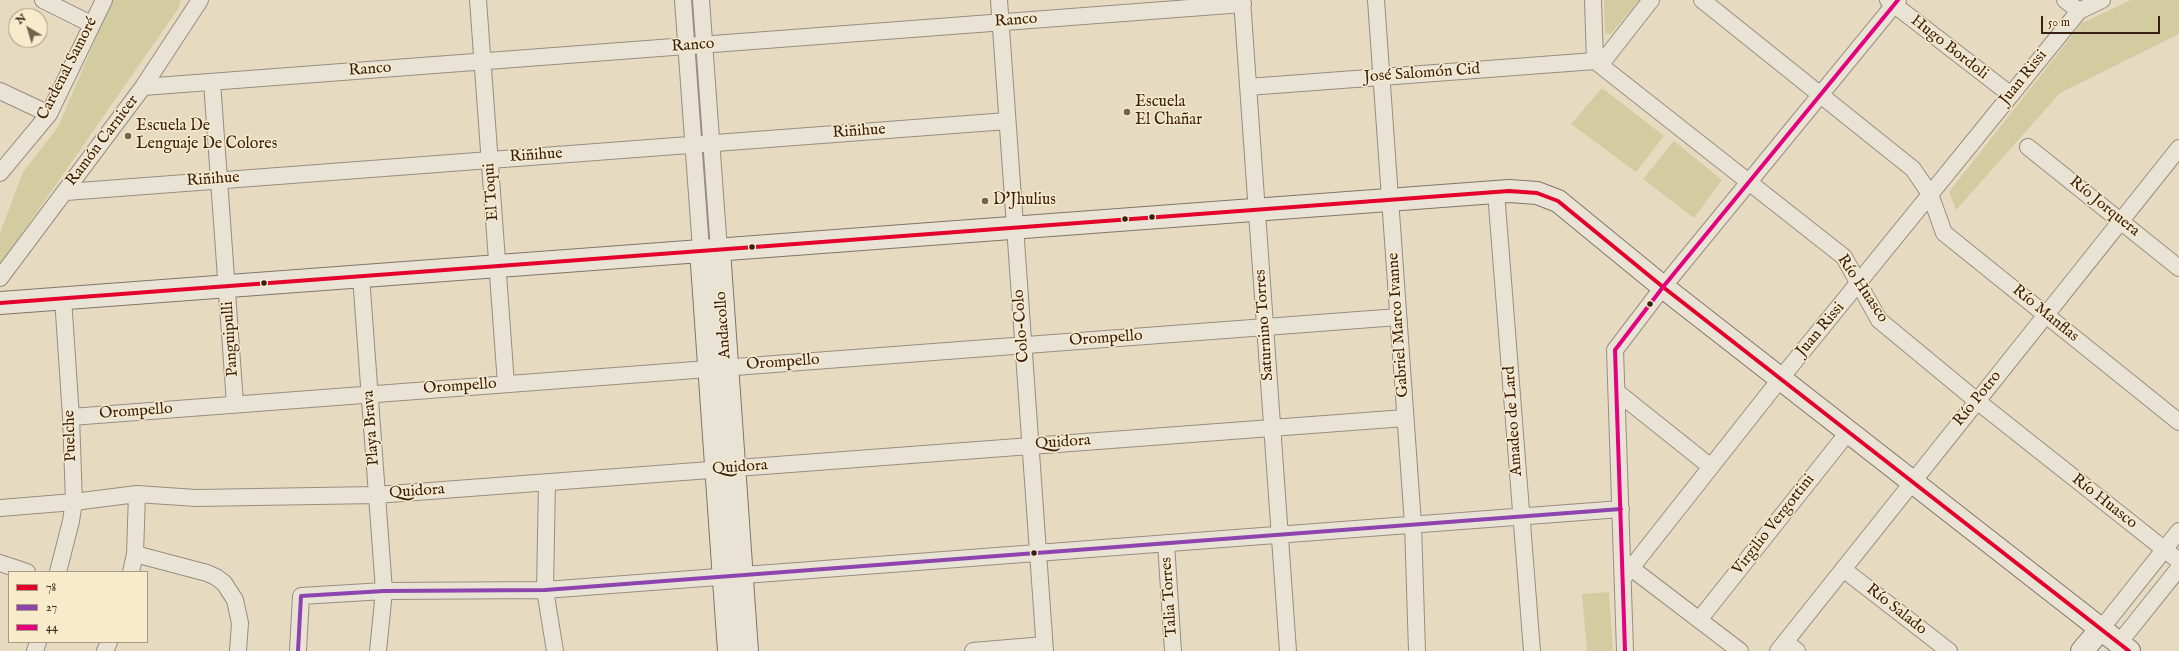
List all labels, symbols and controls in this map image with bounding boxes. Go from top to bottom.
north arrow [8,8,48,48]
scale bar [2043,8,2162,34]
street label: Ranco [994,10,1038,32]
text: N [13,11,29,28]
street label: Hugo Bordoli [1906,12,1992,84]
street label: Cardenal Samoré [34,14,102,124]
text: 50 m [2048,15,2070,30]
street label: Ranco [671,35,715,57]
street label: Juan Rissi [1996,47,2052,109]
street label: Ranco [348,59,392,81]
street label: José Salomón Cid [1363,60,1481,88]
street label: Ramón Carnicer [63,92,143,190]
place label: Escuela El Chañar [1135,93,1202,131]
marker: Escuela El Chañar [1122,107,1132,117]
place label: Escuela De Lenguaje De Colores [136,117,277,155]
street label: Riñihue [832,121,886,143]
marker: Escuela De Lenguaje De Colores [123,131,133,141]
street label: Riñihue [509,145,563,167]
street label: El Toqui [480,162,504,222]
street label: Riñihue [186,169,240,191]
street label: Río Jorquera [2065,173,2143,241]
place label: D'Jhulius [993,191,1056,211]
marker: D'Jhulius [980,196,990,206]
unlabelled marker [1147,212,1157,222]
unlabelled marker [1120,214,1130,224]
unlabelled marker [747,242,757,252]
street label: Río Huasco [1832,251,1892,327]
street label: Gabriel Marco Ivanne [1384,252,1414,398]
street label: Saturnino Torres [1252,269,1278,381]
unlabelled marker [259,278,269,288]
street label: Río Manflas [2008,281,2082,347]
street label: Colo-Colo [1010,289,1034,363]
street label: Andacollo [712,291,736,359]
unlabelled marker [1645,299,1655,309]
street label: Juan Rissi [1793,299,1849,361]
street label: Panguipulli [219,301,243,377]
street label: Orompello [1069,327,1143,351]
street label: Orompello [746,351,820,375]
street label: Amadeo de Lard [1501,365,1527,477]
street label: Río Potro [1950,367,2006,431]
street label: Orompello [423,375,497,399]
street label: Playa Brava [360,390,384,466]
street label: Orompello [99,400,173,424]
street label: Puelche [61,410,81,462]
street label: Quidora [1035,431,1091,455]
street label: Quidora [712,456,768,480]
street label: Río Huasco [2067,470,2141,534]
street label: Virgilio Vergottini [1729,471,1819,579]
street label: Quidora [389,480,445,504]
unlabelled marker [1029,548,1039,558]
street label: Talia Torres [1158,556,1182,638]
legend [8,571,148,643]
text: 78 [46,580,56,595]
street label: Río Salado [1862,580,1930,640]
text: 27 [46,600,57,615]
text: 44 [46,620,58,635]

